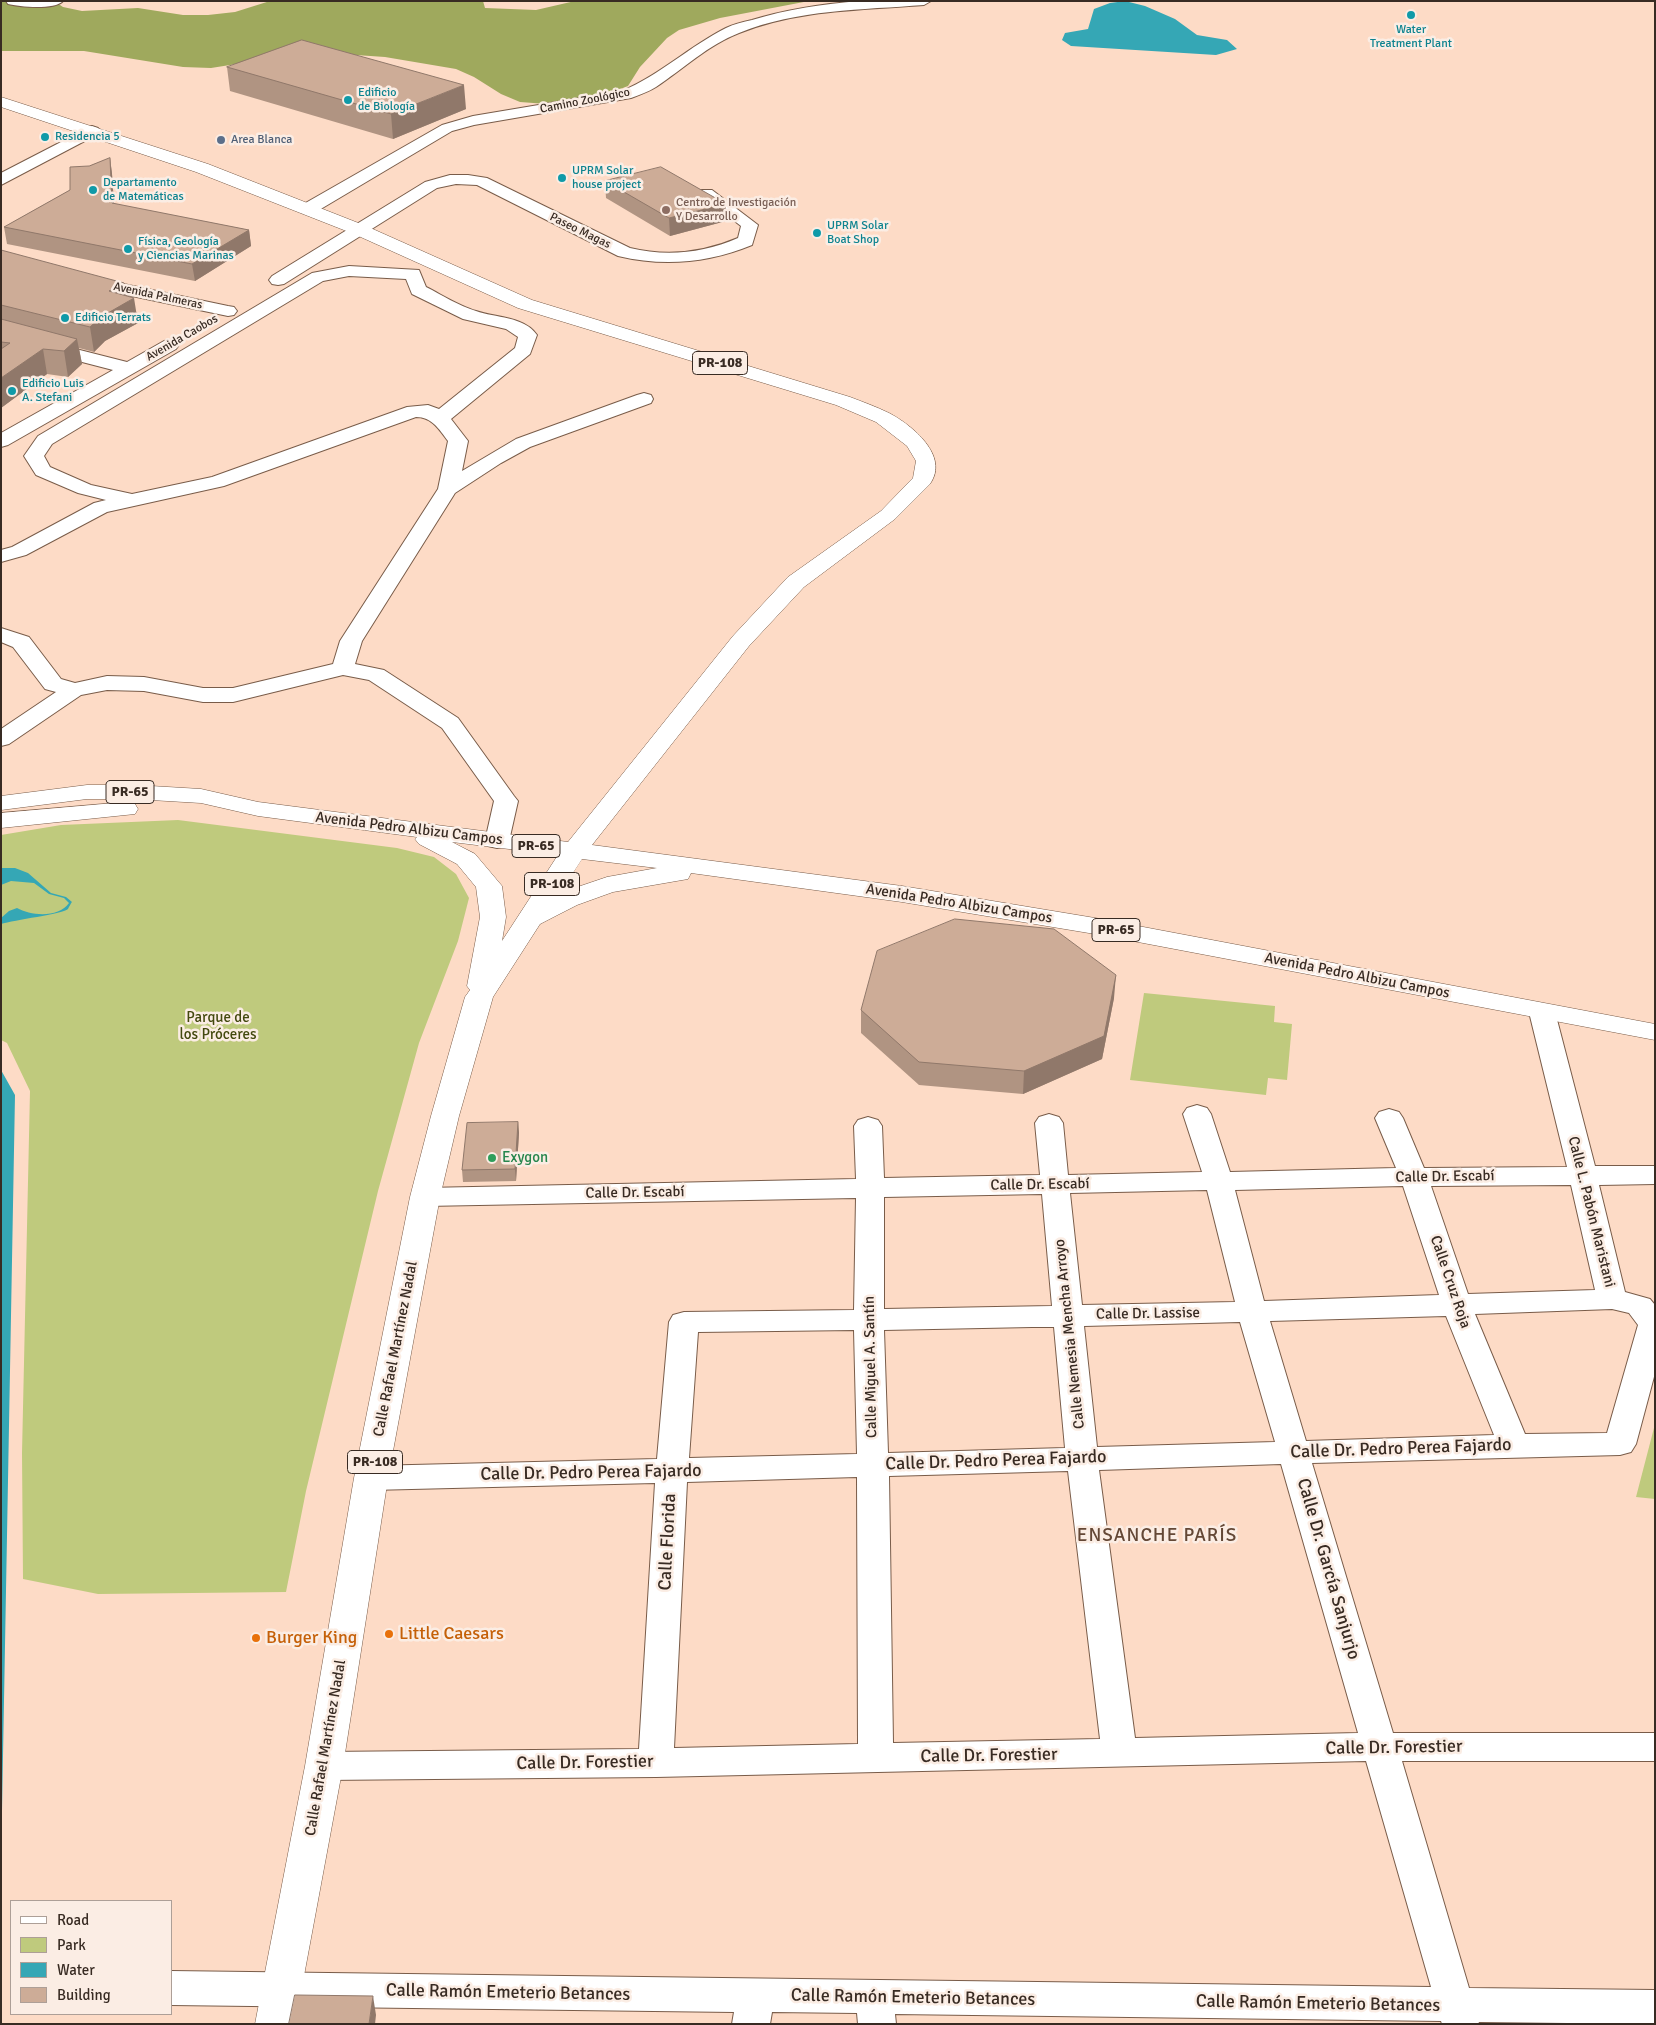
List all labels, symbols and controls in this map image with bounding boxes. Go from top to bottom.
marker: Water Treatment Plant [1405,9,1417,21]
place label: Water Treatment Plant [1370,23,1452,51]
street label: Camino Zoológico [539,85,631,117]
place label: Edificio de Biología [358,86,415,114]
marker: Edificio de Biología [342,94,354,106]
place label: Residencia 5 [55,130,120,144]
marker: Residencia 5 [39,131,51,143]
place label: Area Blanca [231,133,292,147]
marker: Area Blanca [215,134,227,146]
place label: UPRM Solar house project [572,164,641,192]
marker: UPRM Solar house project [556,172,568,184]
place label: Departamento de Matemáticas [103,176,184,204]
marker: Departamento de Matemáticas [87,184,99,196]
place label: Centro de Investigación Y Desarrollo [676,196,796,224]
marker: Centro de Investigación Y Desarrollo [660,204,672,216]
street label: Paseo Magas [547,210,613,252]
place label: UPRM Solar Boat Shop [827,219,888,247]
marker: UPRM Solar Boat Shop [811,227,823,239]
place label: Física, Geología y Ciencias Marinas [138,235,234,263]
marker: Física, Geología y Ciencias Marinas [122,243,134,255]
street label: Avenida Palmeras [112,280,204,312]
place label: Edificio Terrats [75,311,151,325]
marker: Edificio Terrats [59,312,71,324]
street label: Avenida Caobos [144,312,220,364]
road number: PR-108 [692,352,748,374]
place label: Edificio Luis A. Stefani [22,377,84,405]
marker: Edificio Luis A. Stefani [6,385,18,397]
road number: PR-65 [106,780,154,804]
street label: Avenida Pedro Albizu Campos [314,809,504,849]
road number: PR-65 [512,834,560,858]
road number: PR-108 [524,872,580,896]
street label: Avenida Pedro Albizu Campos [865,880,1053,928]
road number: PR-65 [1092,918,1140,942]
street label: Avenida Pedro Albizu Campos [1263,949,1451,1003]
park label: Parque de los Próceres [179,1009,257,1044]
street label: Calle L. Pabón Maristani [1564,1135,1618,1289]
place label: Exygon [502,1149,548,1167]
marker: Exygon [486,1152,498,1164]
street label: Calle Dr. Escabí [1395,1167,1495,1187]
street label: Calle Dr. Escabí [990,1175,1090,1195]
street label: Calle Dr. Escabí [585,1183,685,1203]
street label: Calle Cruz Roja [1426,1233,1474,1331]
street label: Calle Nemesia Mencha Arroyo [1051,1238,1089,1430]
street label: Calle Rafael Martínez Nadal [370,1260,422,1438]
street label: Calle Miguel A. Santín [861,1296,881,1438]
street label: Calle Dr. Lassise [1096,1304,1200,1324]
street label: Calle Dr. Pedro Perea Fajardo [1290,1434,1512,1464]
street label: Calle Dr. Pedro Perea Fajardo [885,1446,1107,1476]
road number: PR-108 [348,1450,402,1474]
street label: Calle Dr. Pedro Perea Fajardo [480,1460,702,1486]
street label: Calle Dr. García Sanjurjo [1292,1476,1364,1662]
street label: Calle Florida [655,1493,681,1591]
district label: ENSANCHE PARÍS [1075,1525,1239,1547]
place label: Little Caesars [399,1623,504,1645]
place label: Burger King [266,1627,357,1649]
marker: Little Caesars [383,1628,395,1640]
marker: Burger King [250,1632,262,1644]
street label: Calle Rafael Martínez Nadal [302,1659,350,1837]
street label: Calle Dr. Forestier [1325,1736,1463,1760]
street label: Calle Dr. Forestier [920,1744,1058,1768]
street label: Calle Dr. Forestier [516,1751,654,1775]
legend [10,1900,172,2015]
text: Road [57,1911,89,1929]
text: Park [57,1936,86,1954]
text: Water [57,1961,95,1979]
street label: Calle Ramón Emeterio Betances [386,1980,630,2006]
street label: Calle Ramón Emeterio Betances [791,1985,1035,2011]
text: Building [57,1986,111,2004]
street label: Calle Ramón Emeterio Betances [1196,1991,1440,2017]

